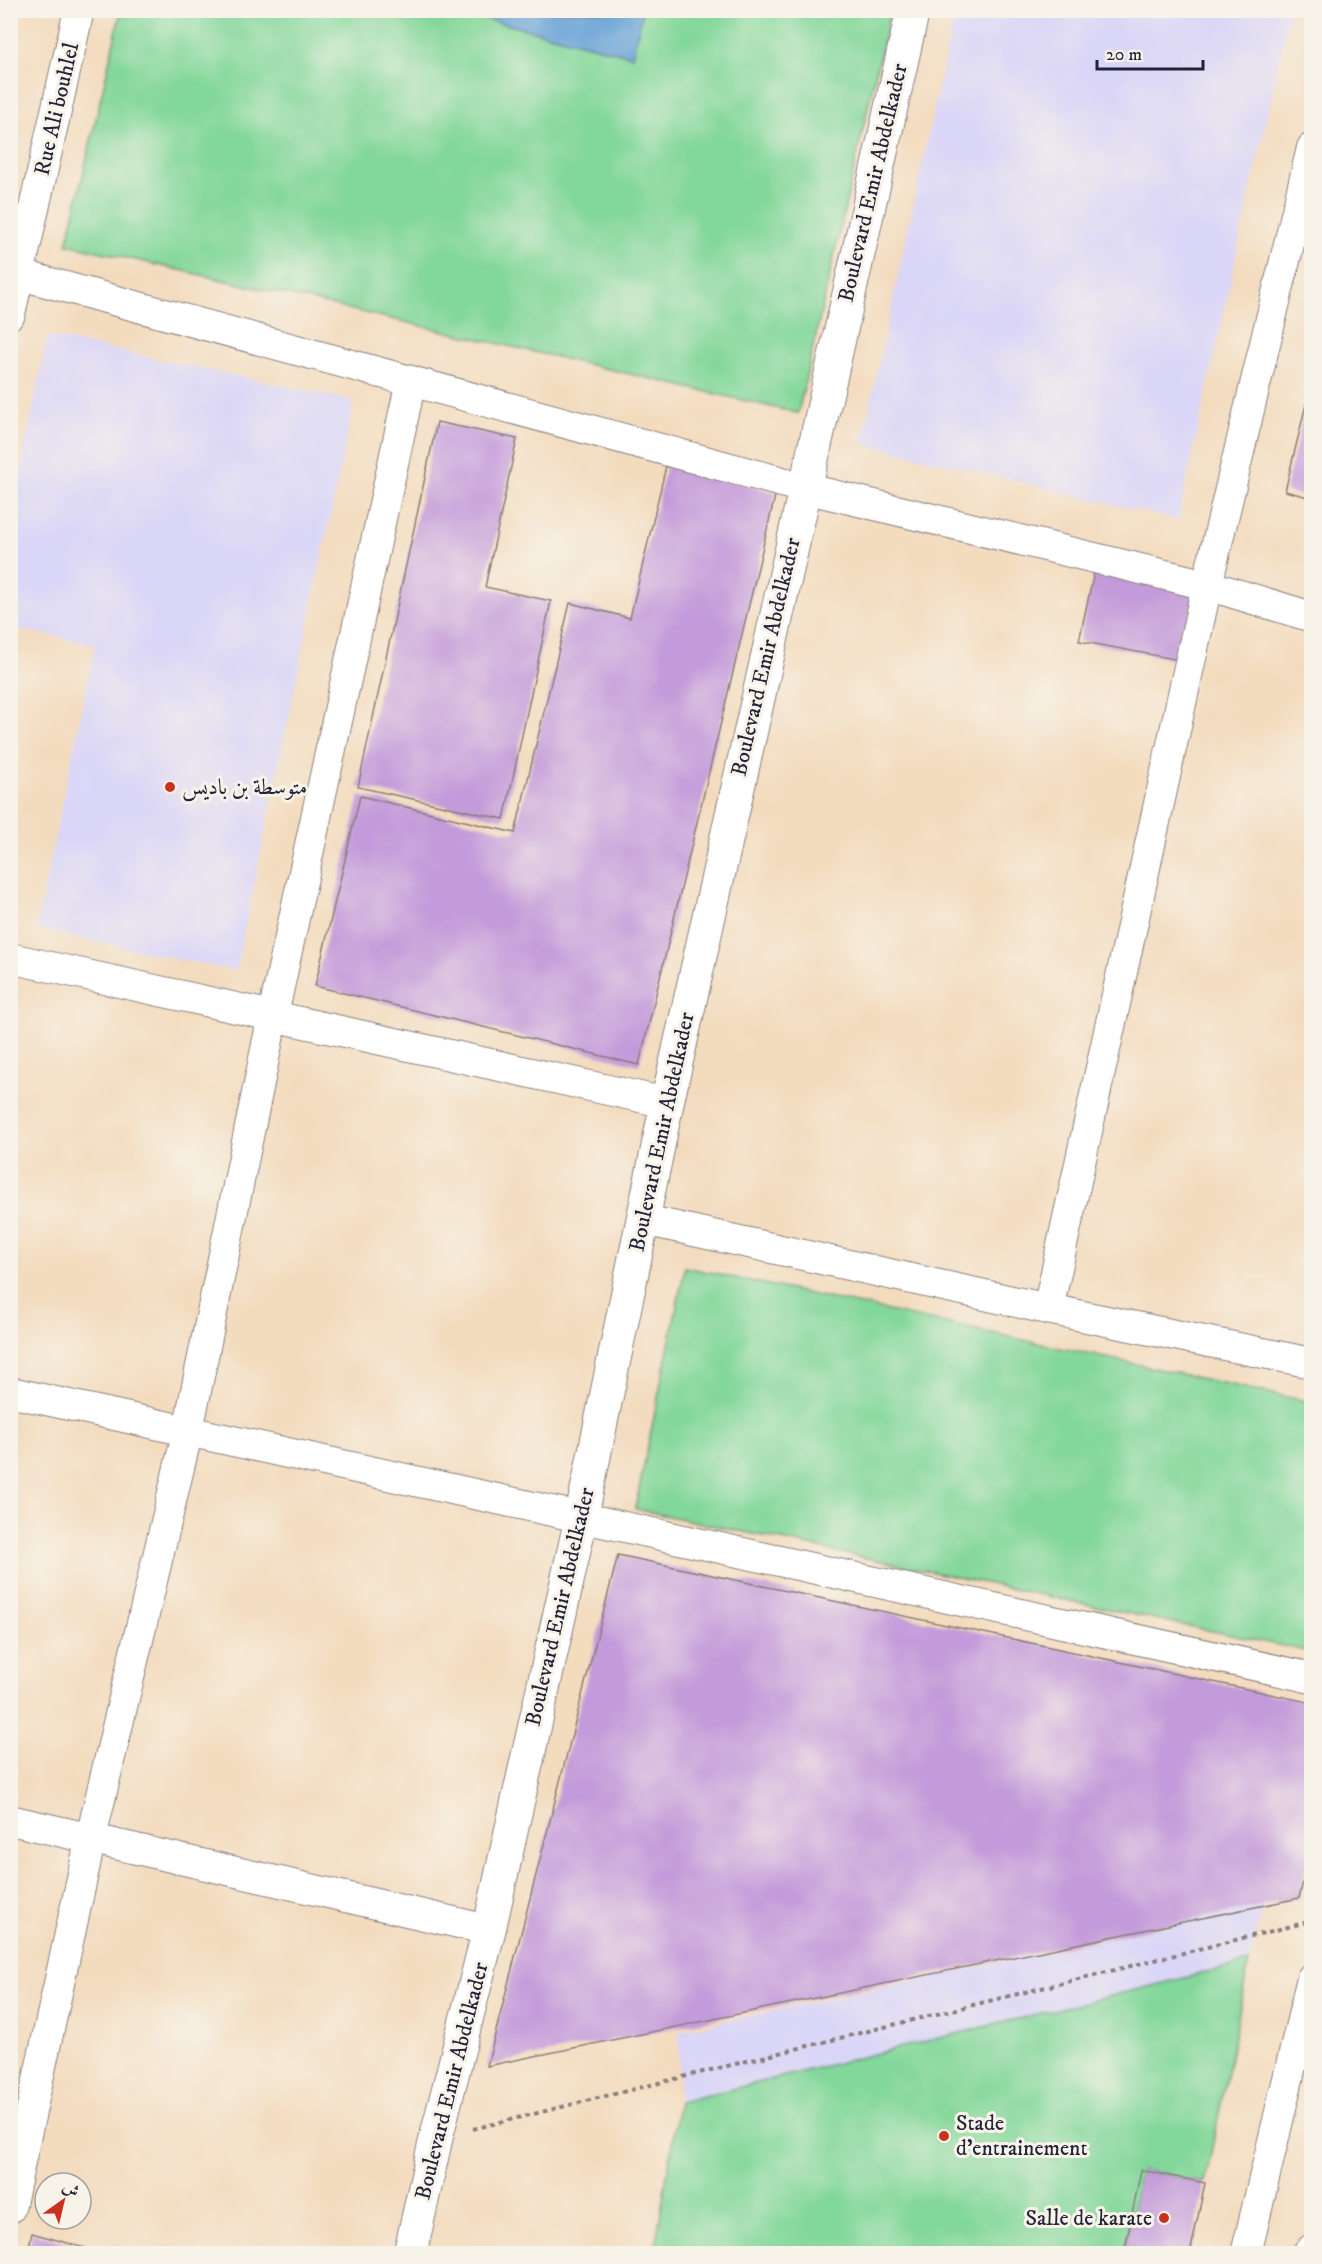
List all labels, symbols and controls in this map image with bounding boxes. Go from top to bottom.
scale bar [1097,33,1204,71]
street label: Rue Ali bouhlel [29,40,85,178]
text: 20 m [1106,44,1142,66]
street label: Boulevard Emir Abdelkader [832,60,914,305]
street label: Boulevard Emir Abdelkader [725,534,807,779]
place label: متوسطة بن باديس [182,774,307,802]
marker: متوسطة بن باديس [163,780,177,794]
street label: Boulevard Emir Abdelkader [623,1009,701,1254]
street label: Boulevard Emir Abdelkader [519,1484,601,1729]
street label: Boulevard Emir Abdelkader [409,1959,495,2203]
place label: Stade d'entrainement [956,2110,1088,2162]
marker: Stade d'entrainement [937,2129,951,2143]
north arrow [33,2171,93,2231]
text: ش [59,2177,83,2202]
place label: Salle de karate [1025,2205,1152,2232]
marker: Salle de karate [1157,2211,1171,2225]

